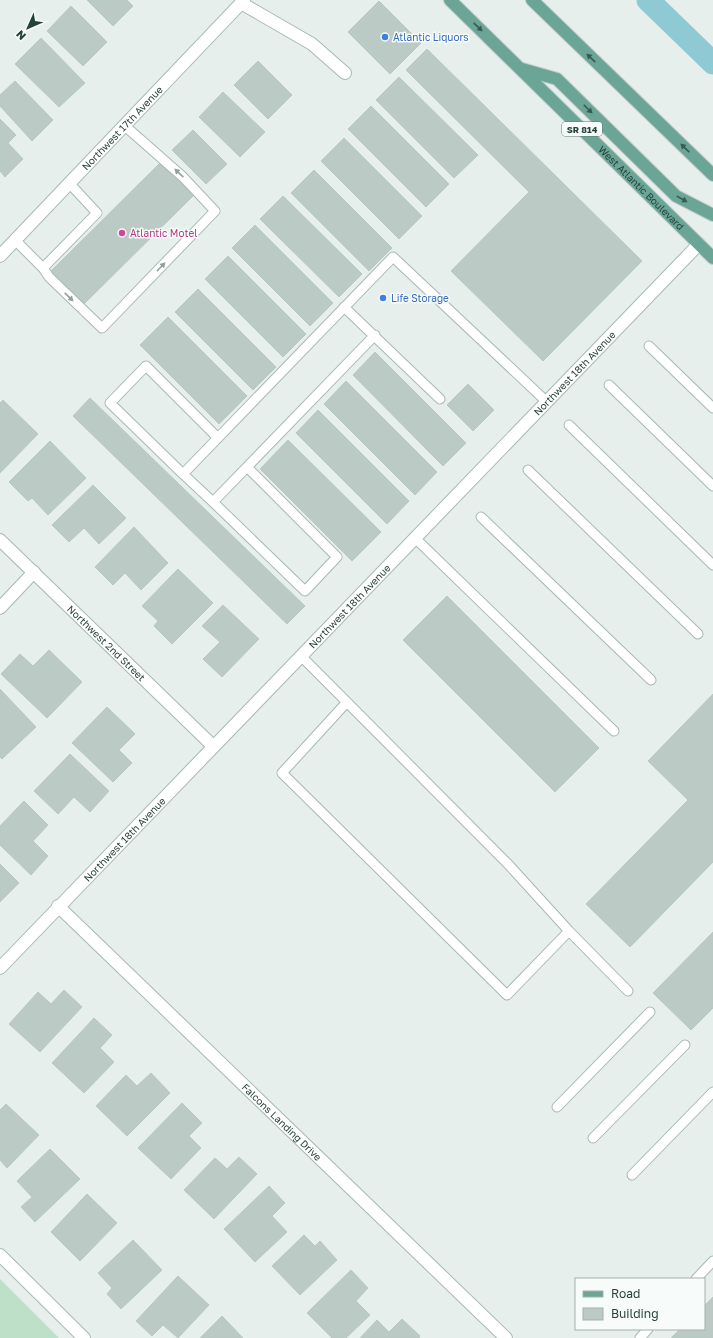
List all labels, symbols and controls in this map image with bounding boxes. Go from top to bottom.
north arrow [8,8,48,48]
one-way arrow [473,22,483,32]
text: N [13,28,28,43]
place label: Atlantic Liquors [393,31,469,43]
marker: Atlantic Liquors [380,32,390,42]
one-way arrow [586,53,596,62]
street label: Northwest 17th Avenue [79,83,165,172]
one-way arrow [583,104,593,114]
road number: SR 814 [562,122,602,136]
street label: West Atlantic Boulevard [596,143,687,232]
one-way arrow [680,143,690,153]
one-way arrow [174,168,184,178]
one-way arrow [676,195,687,202]
place label: Atlantic Motel [130,227,197,239]
marker: Atlantic Motel [117,228,127,238]
one-way arrow [156,262,166,272]
one-way arrow [64,292,74,302]
place label: Life Storage [391,292,449,304]
marker: Life Storage [378,293,388,303]
street label: Northwest 18th Avenue [531,328,618,418]
street label: Northwest 18th Avenue [306,561,393,651]
street label: Northwest 2nd Street [65,603,148,683]
street label: Northwest 18th Avenue [81,794,168,884]
street label: Falcons Landing Drive [240,1081,324,1163]
legend [575,1278,705,1330]
text: Road [611,1286,640,1301]
text: Building [611,1306,659,1321]

